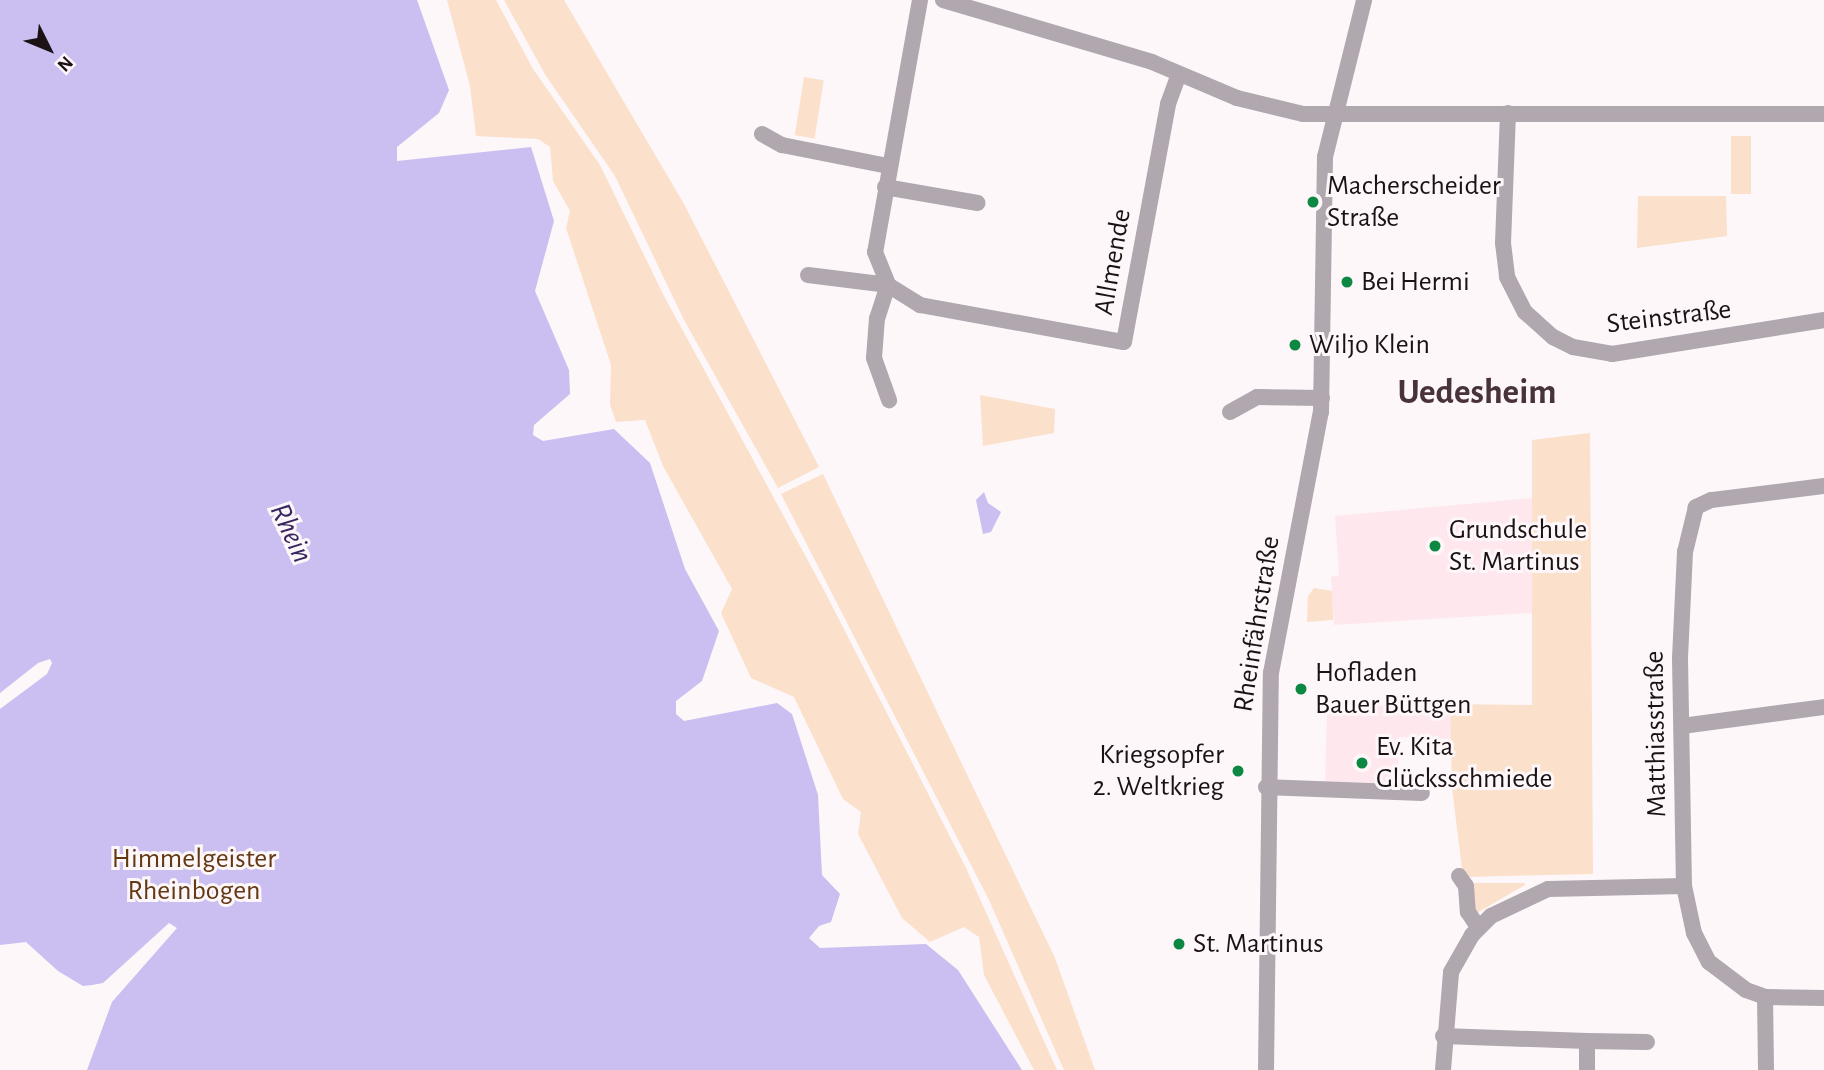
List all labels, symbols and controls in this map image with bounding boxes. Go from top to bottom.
north arrow [14,14,84,84]
text: N [53,52,76,75]
place label: Macherscheider Straße [1327,169,1501,235]
marker: Macherscheider Straße [1305,194,1321,210]
street label: Allmende [1087,206,1139,318]
place label: Bei Hermi [1361,265,1470,299]
marker: Bei Hermi [1339,274,1355,290]
street label: Steinstraße [1605,293,1733,341]
place label: Wiljo Klein [1309,328,1430,362]
marker: Wiljo Klein [1287,337,1303,353]
district label: Uedesheim [1397,372,1557,414]
water label: Rhein [262,498,320,568]
place label: Grundschule St. Martinus [1449,513,1587,579]
street label: Rheinfährstraße [1227,534,1287,714]
marker: Grundschule St. Martinus [1427,538,1443,554]
street label: Matthiasstraße [1638,650,1674,818]
place label: Hofladen Bauer Büttgen [1315,656,1471,722]
marker: Hofladen Bauer Büttgen [1293,681,1309,697]
place label: Ev. Kita Glücksschmiede [1376,730,1553,796]
place label: Kriegsopfer 2. Weltkrieg [1093,738,1224,804]
marker: Ev. Kita Glücksschmiede [1354,755,1370,771]
marker: Kriegsopfer 2. Weltkrieg [1230,763,1246,779]
park label: Himmelgeister Rheinbogen [112,842,276,908]
place label: St. Martinus [1193,927,1324,961]
marker: St. Martinus [1171,936,1187,952]

